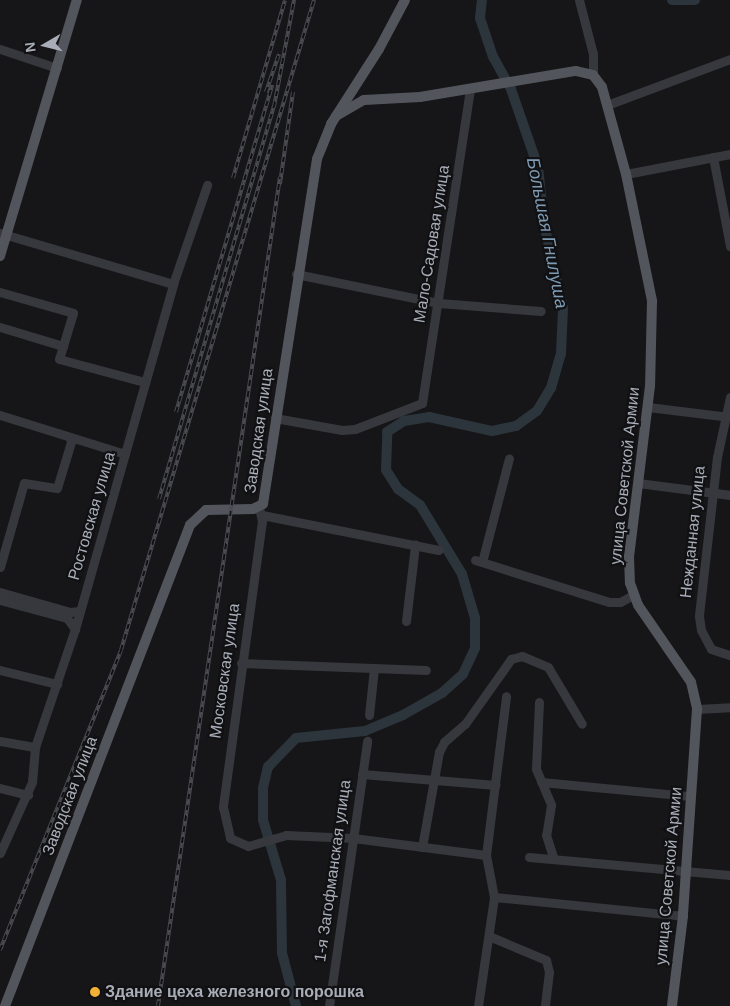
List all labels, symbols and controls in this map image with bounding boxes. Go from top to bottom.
north arrow [20,20,70,70]
text: N [22,41,39,53]
water label: Большая Гнилуша [522,156,572,310]
street label: Мало-Садовая улица [410,164,454,324]
street label: Заводская улица [241,367,277,495]
street label: улица Советской Армии [606,386,644,566]
street label: Ростовская улица [65,450,119,582]
street label: Нежданная улица [677,465,709,599]
street label: Московская улица [206,602,244,740]
street label: Заводская улица [38,734,102,858]
street label: 1-я Загофманская улица [311,779,355,963]
street label: улица Советской Армии [652,786,686,966]
place label: Здание цеха железного порошка [105,982,364,1002]
marker: Здание цеха железного порошка [89,986,101,998]

